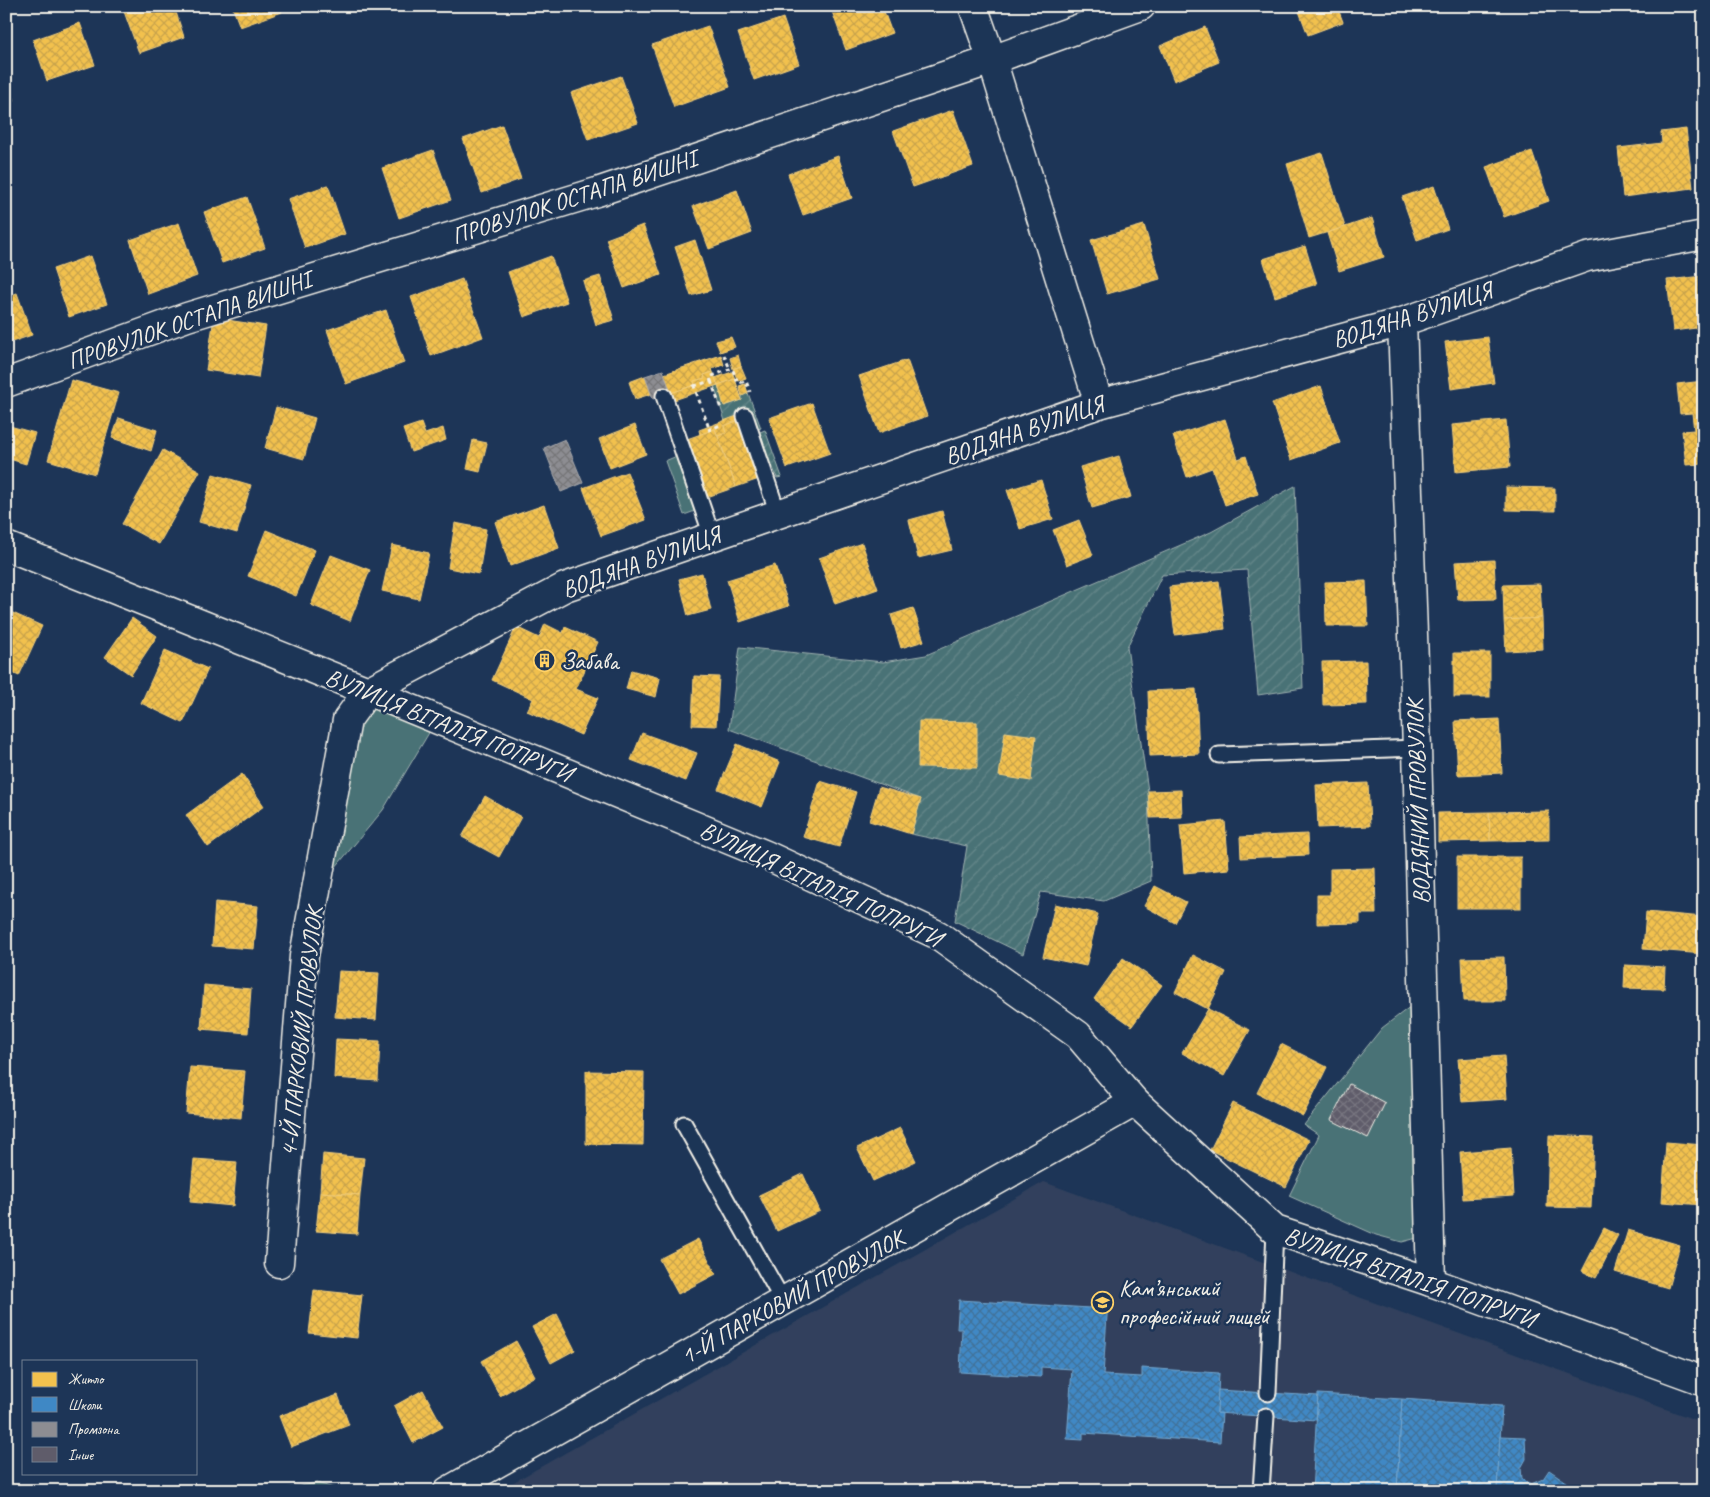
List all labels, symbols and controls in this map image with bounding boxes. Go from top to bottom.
street label: ПРОВУЛОК ОСТАПА ВИШНІ [448,142,705,251]
street label: ПРОВУЛОК ОСТАПА ВИШНІ [63,262,320,376]
street label: ВОДЯНА ВУЛИЦЯ [1328,274,1499,355]
street label: ВОДЯНА ВУЛИЦЯ [940,388,1111,471]
street label: ВОДЯНА ВУЛИЦЯ [558,518,727,605]
place label: Забава [561,646,620,676]
building icon: Забава [533,649,557,673]
street label: ВУЛИЦЯ ВІТАЛІЯ ПОПРУГИ [321,662,580,790]
street label: ВОДЯНИЙ ПРОВУЛОК [1399,695,1437,904]
street label: ВУЛИЦЯ ВІТАЛІЯ ПОПРУГИ [695,815,950,955]
street label: 4-Й ПАРКОВИЙ ПРОВУЛОК [273,902,329,1158]
street label: ВУЛИЦЯ ВІТАЛІЯ ПОПРУГИ [1281,1220,1543,1335]
street label: 1-Й ПАРКОВИЙ ПРОВУЛОК [675,1221,912,1371]
place label: Кам’янський професійний лицей [1119,1273,1272,1331]
school or university icon: Кам’янський професійний лицей [1091,1290,1115,1314]
legend [22,1360,198,1474]
text: Житло [68,1370,105,1389]
text: Школи [68,1396,103,1415]
text: Промзона [68,1420,120,1439]
text: Інше [68,1446,94,1465]

